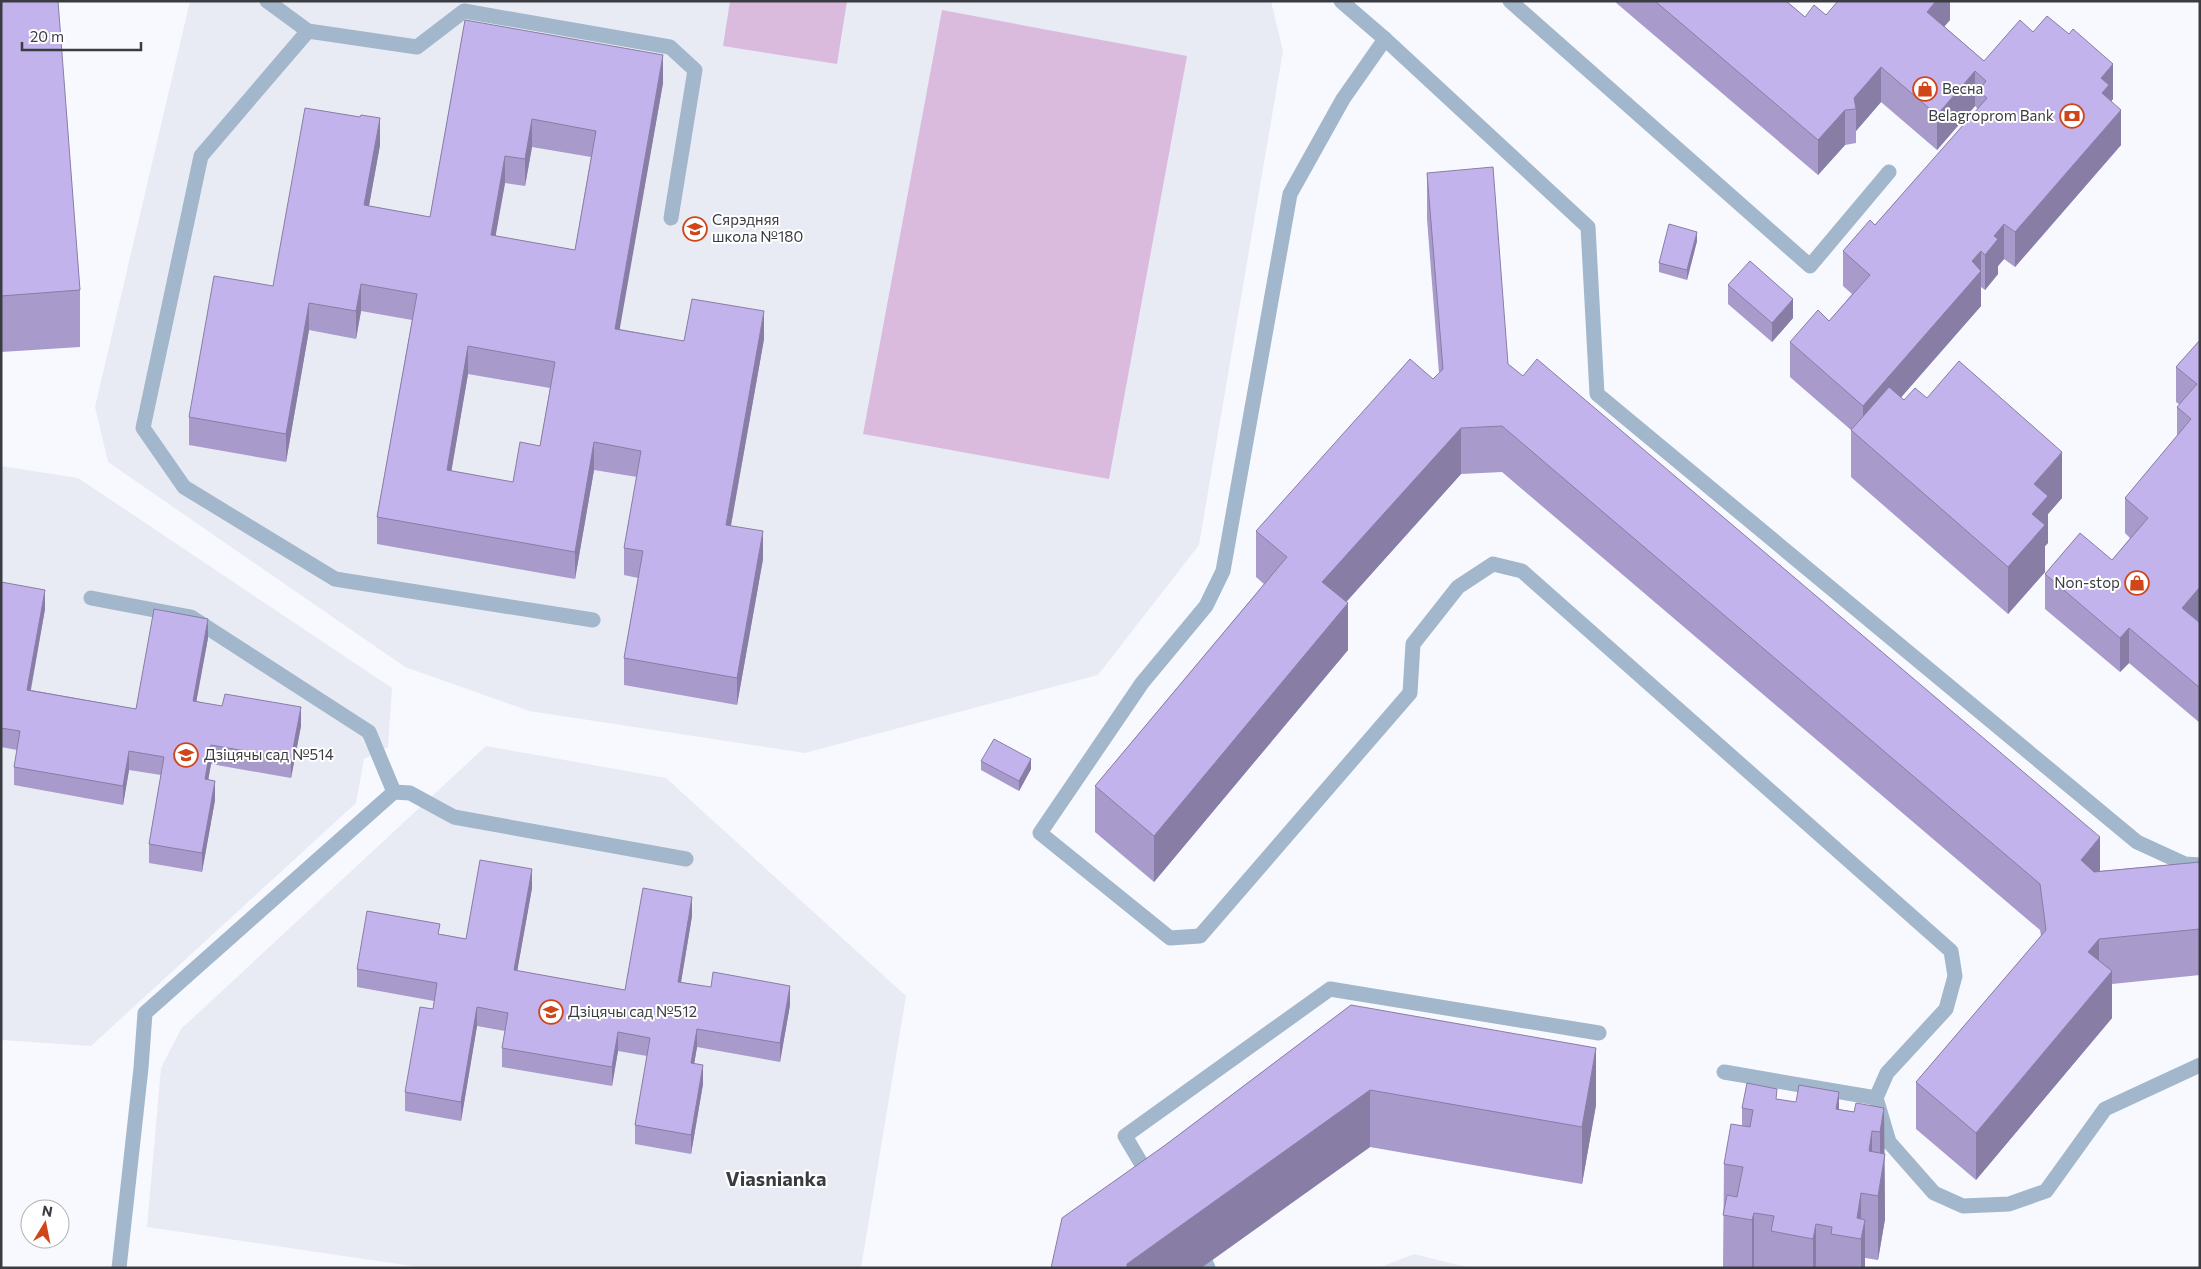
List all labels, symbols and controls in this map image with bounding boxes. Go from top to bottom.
scale bar [22,20,141,52]
text: 20 m [30,27,64,45]
shop icon: Весна [1912,76,1938,102]
place label: Весна [1942,79,1983,97]
bank icon: Belagroprom Bank [2059,103,2085,129]
place label: Belagroprom Bank [1928,106,2054,124]
place label: Сярэдняя школа №180 [712,210,803,245]
school or university icon: Сярэдняя школа №180 [682,216,708,242]
shop icon: Non-stop [2124,570,2150,596]
place label: Non-stop [2054,573,2120,591]
school or university icon: Дзіцячы сад №514 [173,742,199,768]
place label: Дзіцячы сад №514 [204,745,334,763]
school or university icon: Дзіцячы сад №512 [538,999,564,1025]
place label: Дзіцячы сад №512 [568,1002,697,1020]
district label: Viasnianka [726,1166,826,1190]
north arrow [20,1199,70,1249]
text: N [41,1201,54,1220]

